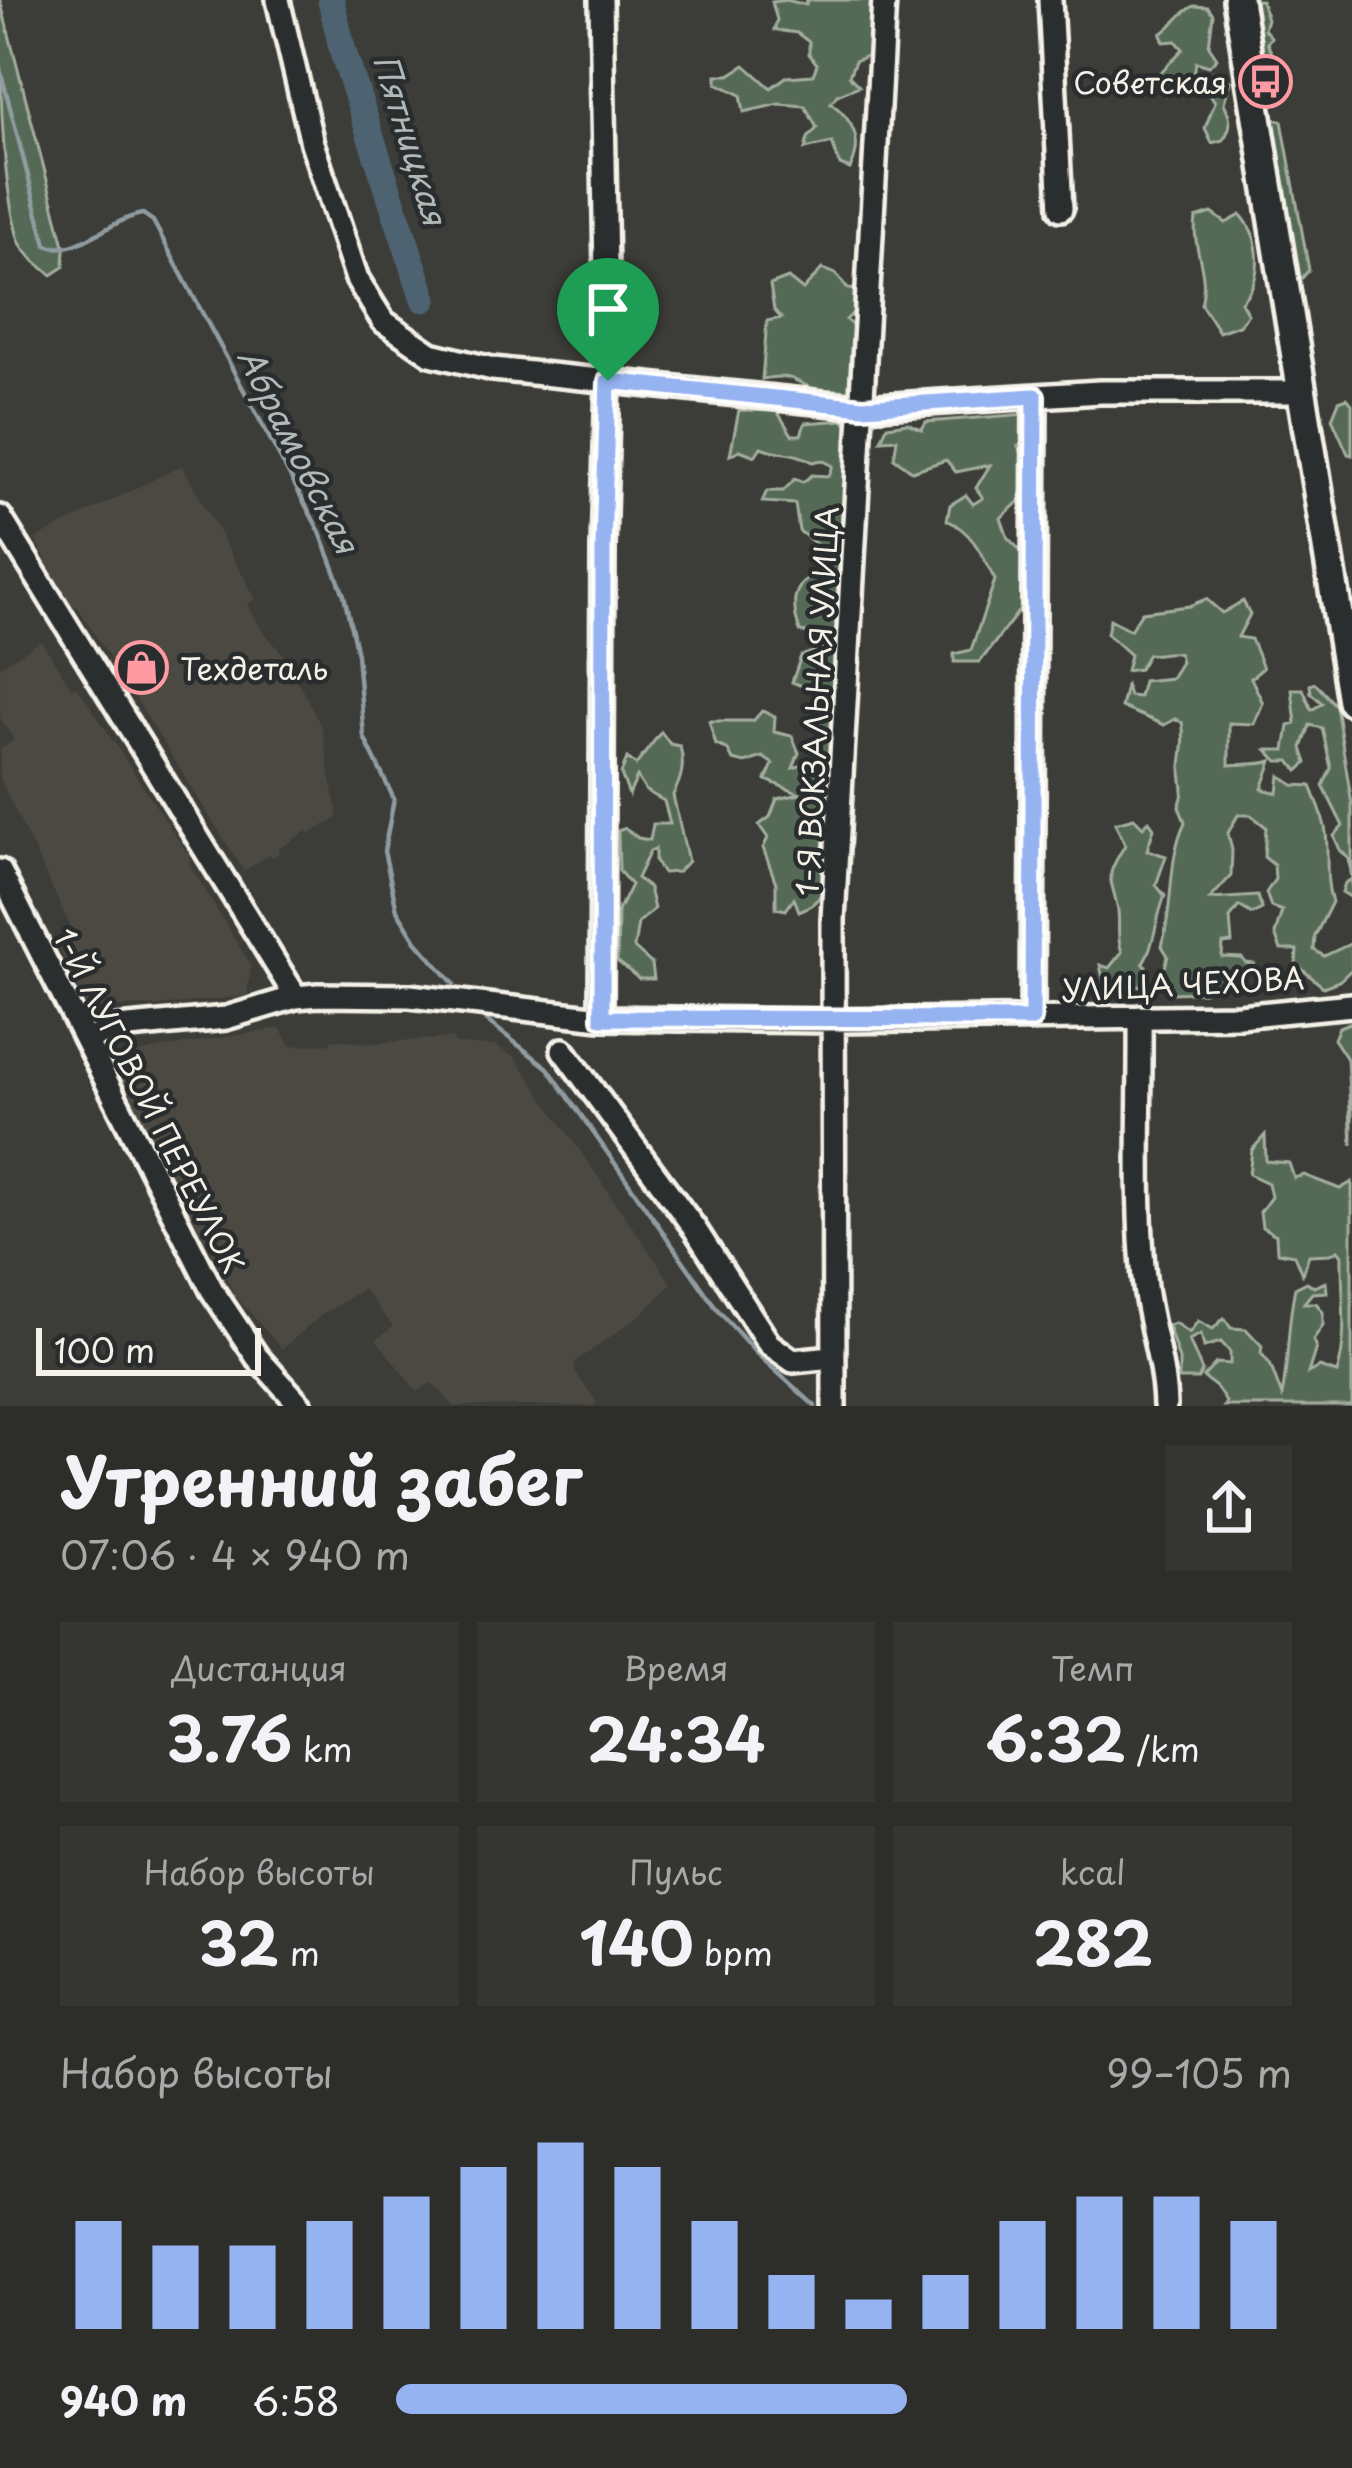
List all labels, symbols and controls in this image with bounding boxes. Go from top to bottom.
water label: Пятницкая [362,47,462,232]
bus stop icon: Советская [1238,53,1294,109]
place label: Советская [1073,59,1227,104]
pin [557,258,659,381]
icon: arrive [575,276,641,342]
water label: Абрамовская [227,338,374,563]
street label: 1-Я ВОКЗАЛЬНАЯ УЛИЦА [783,505,849,897]
shop icon: Техдеталь [113,639,169,695]
place label: Техдеталь [180,645,328,690]
street label: 1-Й ЛУГОВОЙ ПЕРЕУЛОК [43,920,257,1280]
street label: УЛИЦА ЧЕХОВА [1060,954,1306,1012]
scale bar [36,1322,261,1375]
text: 100 m [54,1324,155,1374]
text: Утренний забег [60,1429,582,1528]
button: share [1166,1445,1292,1571]
text: 07:06 · 4 × 940 m [60,1524,410,1583]
text: Дистанция [172,1642,347,1692]
text: Время [623,1642,729,1692]
text: Темп [1051,1642,1134,1692]
text: 3.76 [166,1692,292,1782]
text: 24:34 [586,1692,766,1782]
text: 6:32 [986,1692,1126,1782]
text: km [292,1723,353,1773]
text: /km [1126,1723,1200,1773]
text: Набор высоты [144,1846,375,1896]
text: Пульс [629,1846,723,1896]
text: kcal [1060,1846,1126,1896]
text: 32 [199,1896,279,1986]
text: 140 [579,1896,694,1986]
text: 282 [1032,1896,1153,1986]
text: m [279,1927,320,1977]
text: bpm [694,1927,773,1977]
text: Набор высоты [60,2042,333,2101]
text: 99–105 m [1106,2042,1292,2101]
text: 940 m [60,2370,187,2429]
text: 6:58 [252,2370,340,2429]

